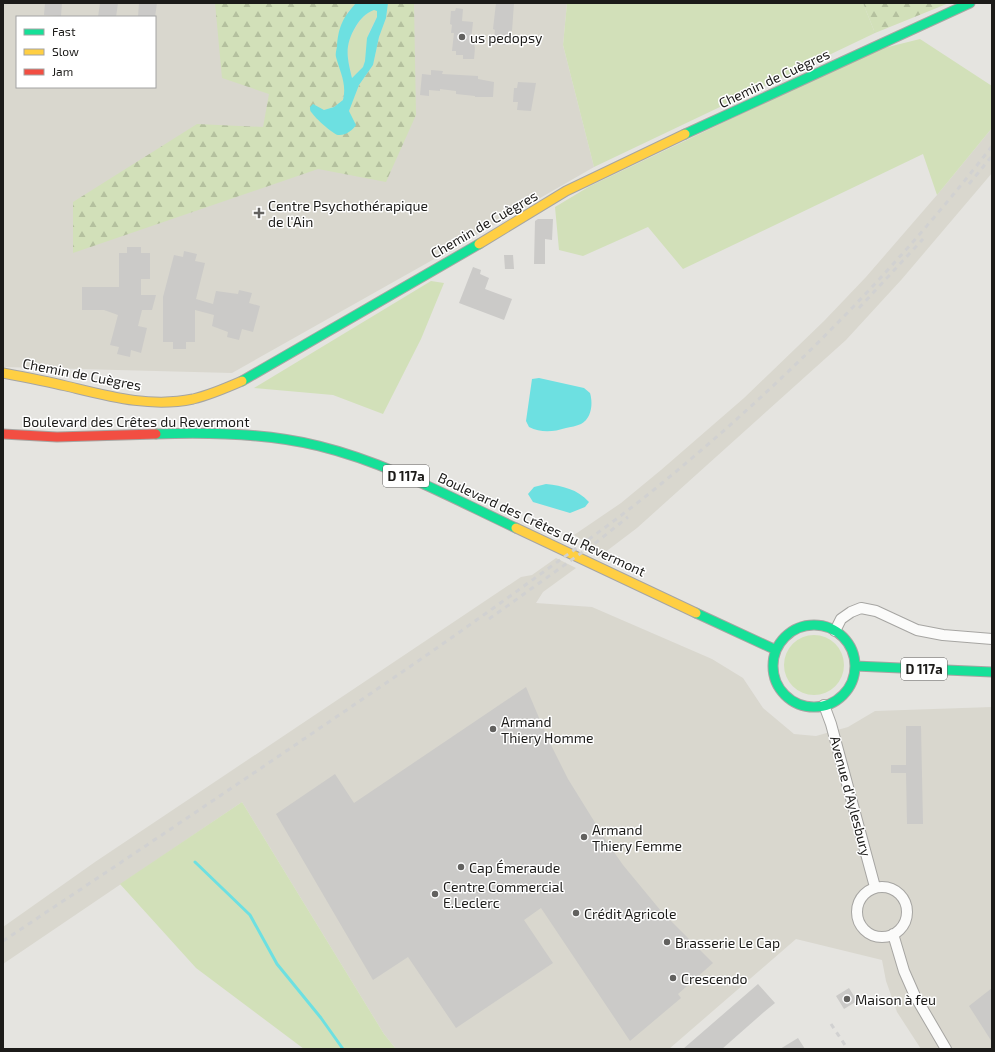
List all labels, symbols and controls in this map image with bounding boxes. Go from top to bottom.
legend [16,16,156,88]
text: Fast [52,24,76,38]
place label: us pedopsy [470,29,543,46]
marker: us pedopsy [457,32,467,42]
text: Slow [52,44,79,58]
street label: Chemin de Cuègres [716,45,832,111]
text: Jam [52,64,73,78]
street label: Chemin de Cuègres [428,186,540,262]
place label: Centre Psychothérapique de l'Ain [268,197,428,230]
marker: Centre Psychothérapique de l'Ain [253,207,265,219]
street label: Chemin de Cuègres [21,354,143,394]
street label: Boulevard des Crêtes du Revermont [22,413,250,430]
road number: D 117a [383,465,429,487]
street label: Boulevard des Crêtes du Revermont [436,468,648,580]
road number: D 117a [901,658,947,680]
place label: Armand Thiery Homme [501,713,593,746]
marker: Armand Thiery Homme [488,724,498,734]
street label: Avenue d'Aylesbury [827,734,875,859]
place label: Armand Thiery Femme [592,821,682,854]
marker: Armand Thiery Femme [579,832,589,842]
place label: Cap Émeraude [469,859,560,876]
marker: Cap Émeraude [456,862,466,872]
place label: Centre Commercial E.Leclerc [443,878,564,911]
marker: Centre Commercial E.Leclerc [430,889,440,899]
place label: Crédit Agricole [584,905,677,922]
marker: Crédit Agricole [571,908,581,918]
place label: Brasserie Le Cap [675,934,780,951]
marker: Brasserie Le Cap [662,937,672,947]
place label: Crescendo [681,970,747,987]
marker: Crescendo [668,973,678,983]
place label: Maison à feu [855,991,936,1008]
marker: Maison à feu [842,994,852,1004]

